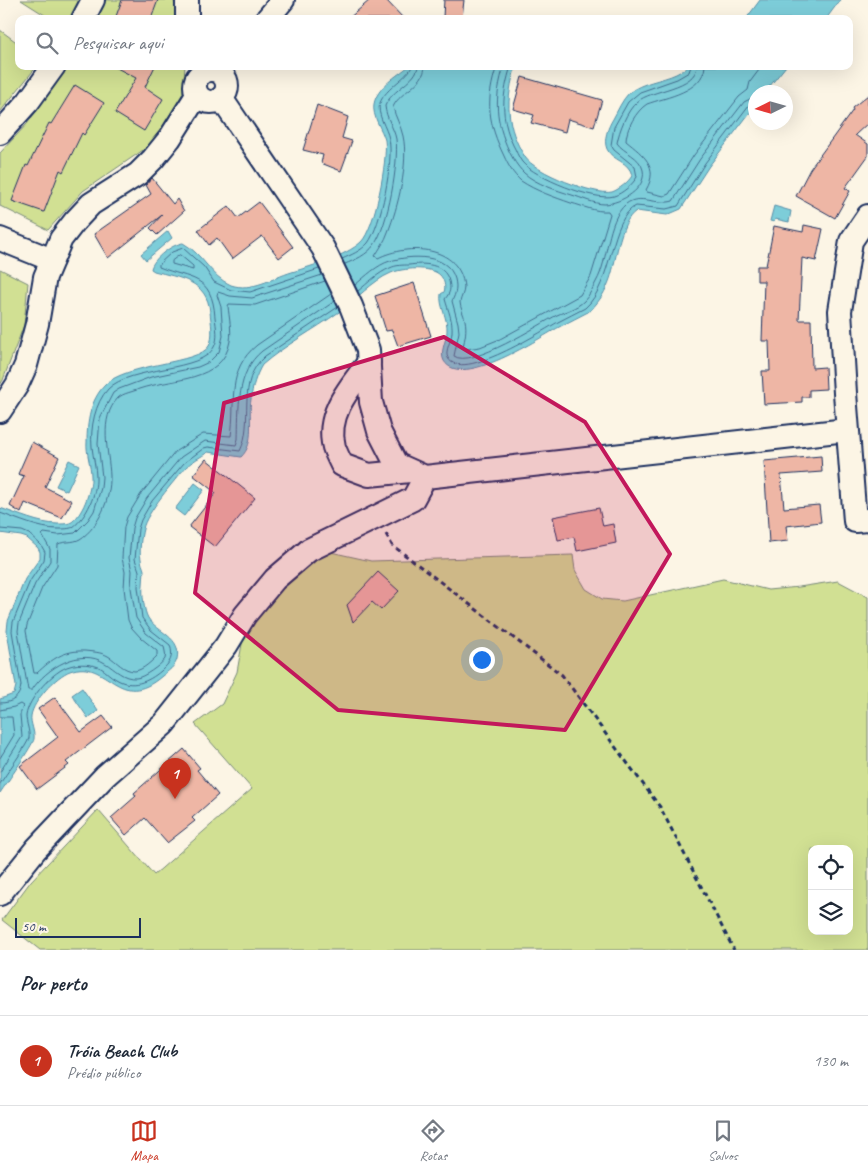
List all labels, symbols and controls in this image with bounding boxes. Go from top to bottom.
search box [15,15,853,70]
icon: search [33,29,61,57]
text: Pesquisar aqui [73,31,163,55]
north arrow [748,85,793,130]
your location [469,647,495,673]
pin: 1 [159,758,191,799]
map controls [808,845,853,935]
button: locate [808,845,853,890]
button: layers [808,890,853,935]
scale bar [15,915,141,938]
text: 50 m [22,918,46,935]
text: Por perto [20,970,87,996]
text: Tróia Beach Club [67,1039,177,1063]
text: 1 [32,1051,40,1071]
text: 130 m [814,1051,848,1071]
text: Prédio público [67,1063,140,1083]
tab: Mapa [130,1117,158,1164]
tab: Rotas [419,1117,447,1164]
tab: Salvos [708,1117,738,1164]

